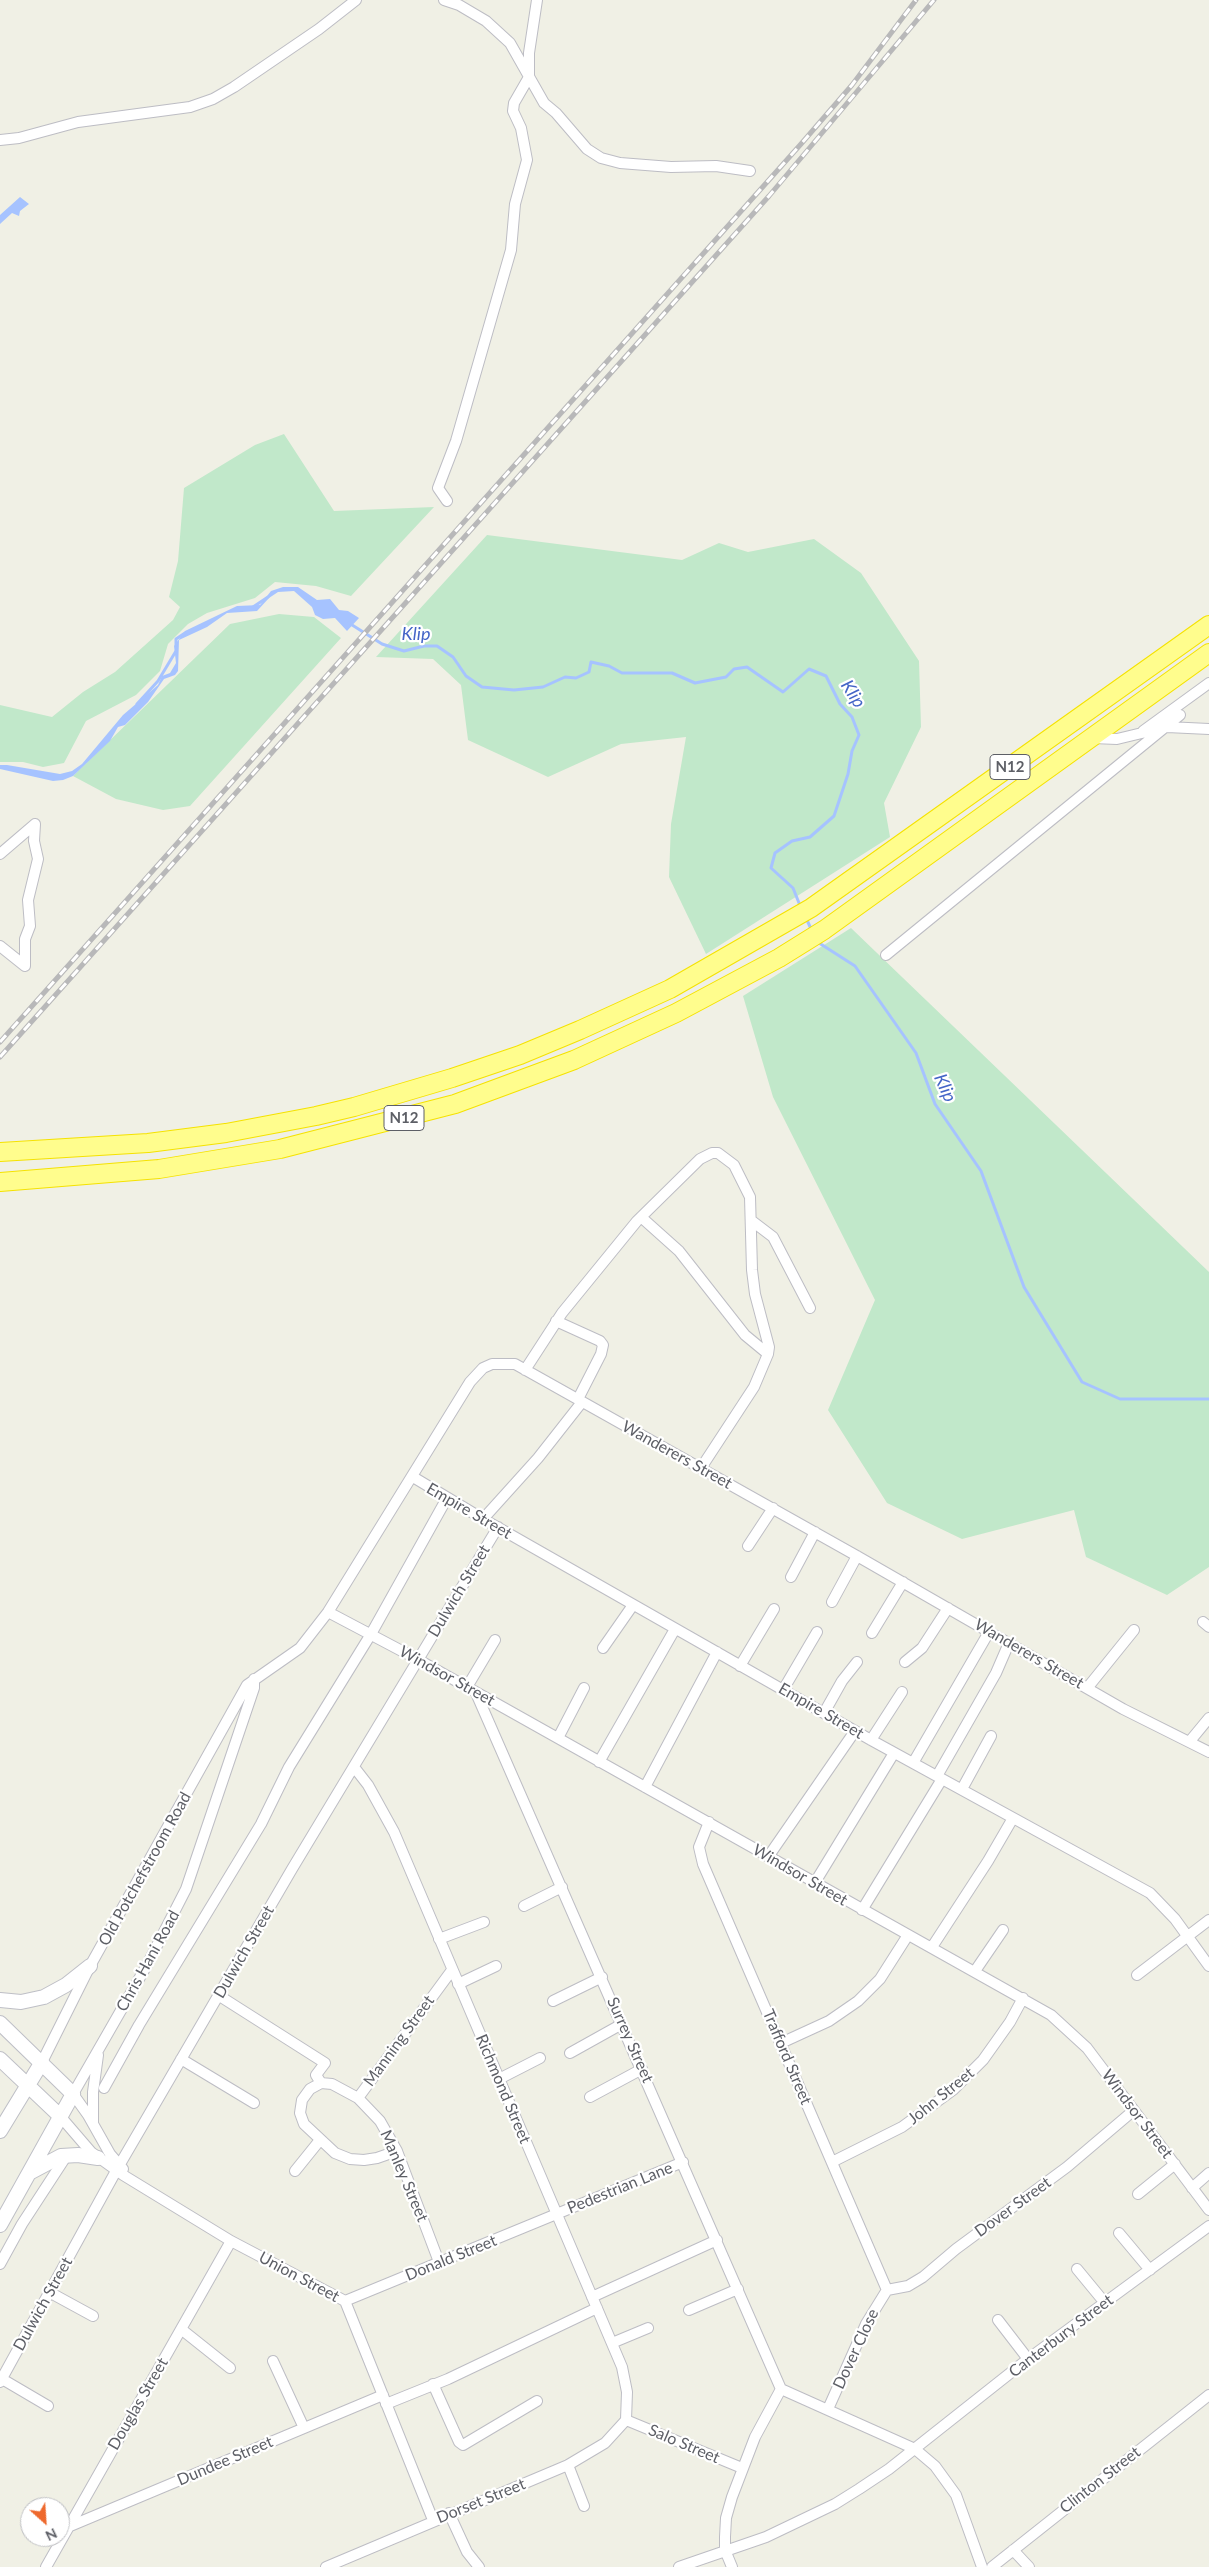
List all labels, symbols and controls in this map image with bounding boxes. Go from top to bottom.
water label: Klip [402,623,430,645]
water label: Klip [836,676,870,712]
road number: N12 [990,754,1030,780]
water label: Klip [929,1070,961,1106]
road number: N12 [384,1106,424,1130]
street label: Wanderers Street [619,1417,735,1493]
street label: Empire Street [423,1479,515,1543]
street label: Dulwich Street [424,1542,494,1640]
street label: Wanderers Street [971,1615,1087,1693]
street label: Windsor Street [396,1642,498,1710]
street label: Empire Street [775,1679,867,1743]
street label: Old Potchefstroom Road [95,1789,195,1949]
street label: Windsor Street [749,1840,851,1910]
street label: Dulwich Street [210,1902,278,2002]
street label: Chris Hani Road [112,1907,184,2015]
street label: Manning Street [360,1992,438,2090]
street label: Surrey Street [603,1994,657,2086]
street label: Trafford Street [758,2007,816,2107]
street label: Richmond Street [471,2032,535,2146]
street label: John Street [904,2063,978,2129]
street label: Windsor Street [1097,2066,1177,2162]
street label: Manley Street [376,2127,432,2225]
street label: Pedestrian Lane [565,2158,675,2218]
street label: Dover Street [971,2173,1055,2241]
street label: Donald Street [402,2231,500,2285]
street label: Union Street [255,2248,343,2306]
street label: Dulwich Street [9,2254,77,2354]
street label: Canterbury Street [1005,2291,1117,2381]
street label: Dover Close [829,2306,883,2392]
street label: Douglas Street [104,2354,172,2454]
street label: Salo Street [645,2420,723,2468]
street label: Dundee Street [174,2432,276,2490]
street label: Clinton Street [1056,2443,1144,2517]
street label: Dorset Street [434,2474,528,2528]
north arrow [20,2497,70,2547]
text: N [43,2525,60,2545]

